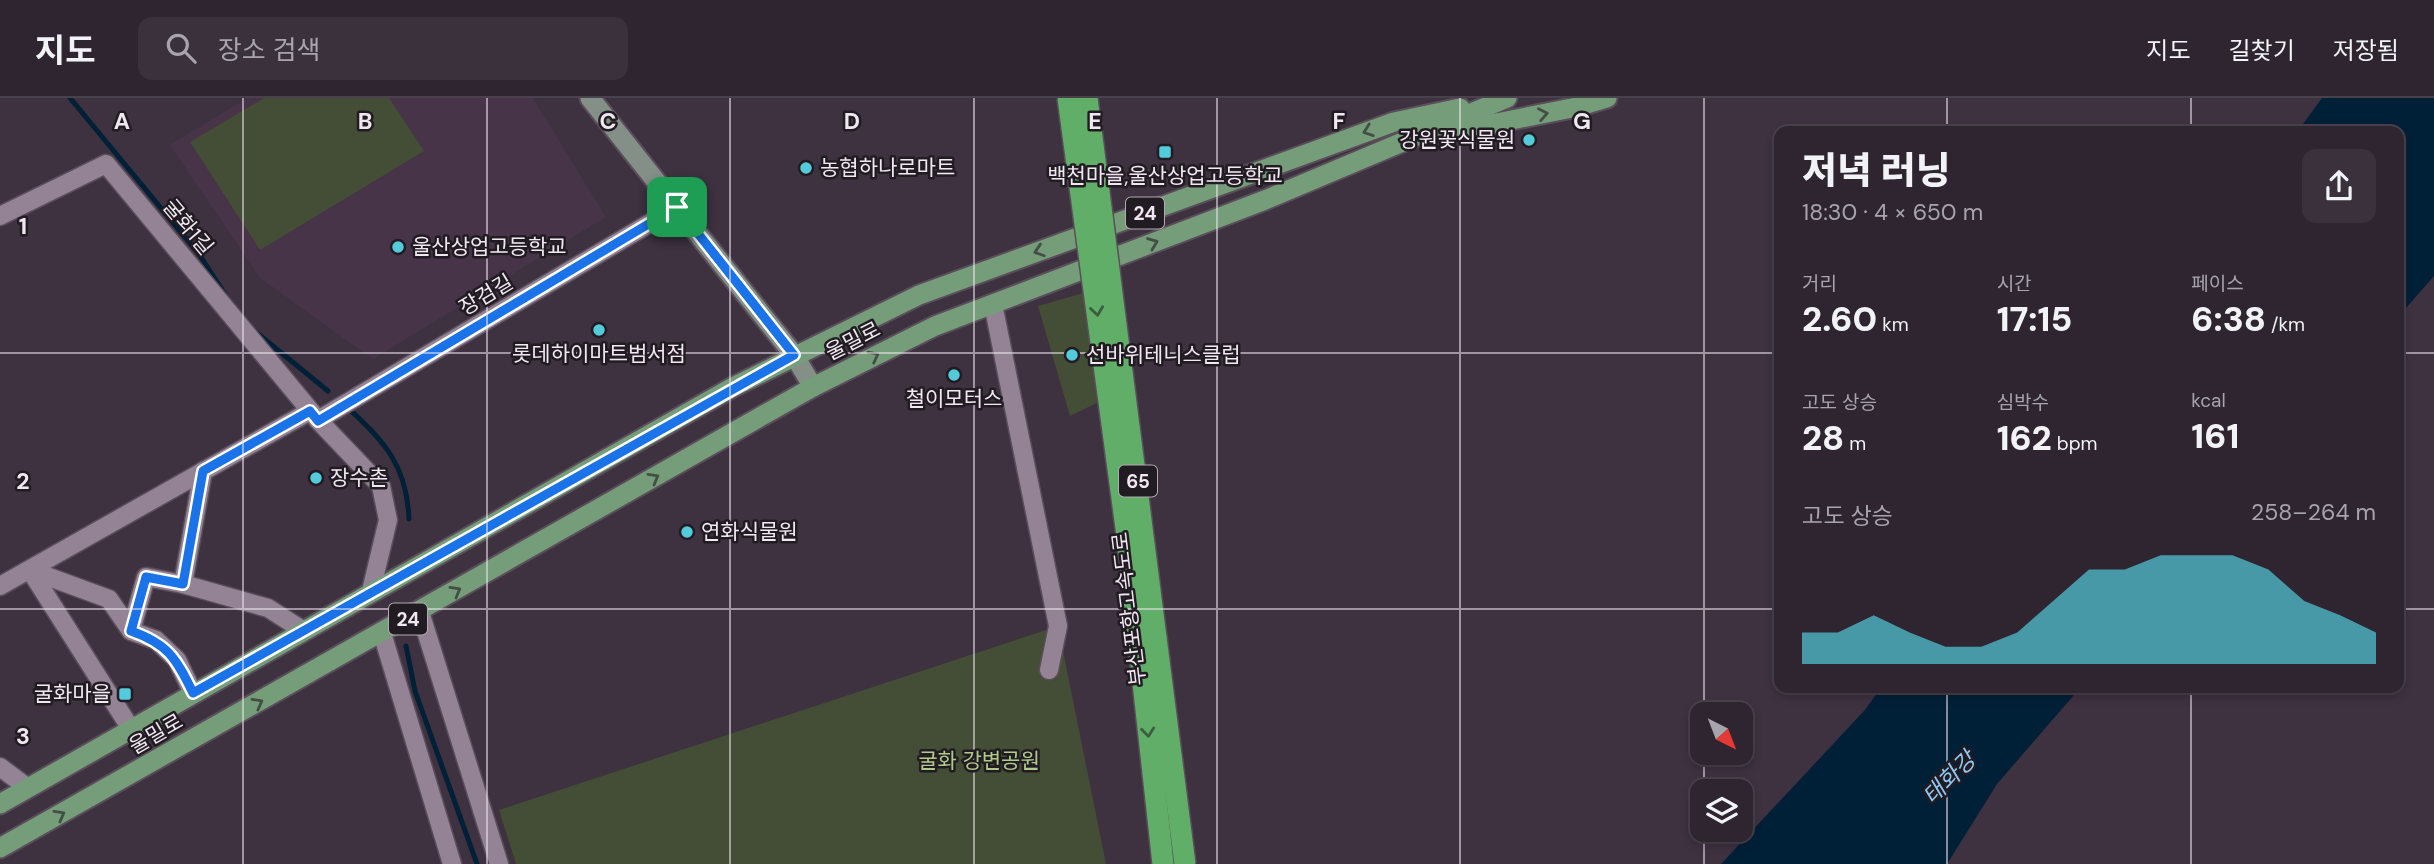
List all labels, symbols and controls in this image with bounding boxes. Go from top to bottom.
search box [138,17,628,80]
text: 지도 [35,29,96,72]
icon: search [162,29,200,67]
text: 장소 검색 [218,33,320,67]
text: 지도 [2146,35,2191,66]
text: 길찾기 [2229,35,2295,66]
text: 저장됨 [2333,35,2399,66]
text: A [114,106,130,136]
text: B [358,106,372,136]
text: C [600,106,616,136]
text: D [844,106,860,136]
text: E [1088,106,1102,136]
text: F [1333,106,1346,136]
text: G [1573,106,1591,136]
one-way arrow [1537,107,1548,122]
one-way arrow [1363,123,1375,137]
place label: 강원꽃식물원 [1399,126,1515,154]
marker: 강원꽃식물원 [1521,132,1537,148]
marker: 백천마을,울산상업고등학교 [1157,144,1173,160]
text: 저녁 러닝 [1802,146,1951,196]
button: share [2302,149,2376,223]
place label: 농협하나로마트 [820,154,955,182]
marker: 농협하나로마트 [798,160,814,176]
place label: 백천마을,울산상업고등학교 [1047,162,1283,190]
pin [647,177,707,237]
icon: arrive [658,188,696,226]
street label: 굴화1길 [157,193,219,261]
road number: 24 [1126,197,1164,228]
text: 18:30 · 4 × 650 m [1802,197,1983,227]
text: 1 [19,211,27,241]
place label: 울산상업고등학교 [412,233,567,261]
one-way arrow [1146,238,1158,252]
marker: 울산상업고등학교 [390,239,406,255]
one-way arrow [1034,243,1046,257]
street label: 장검길 [454,268,518,322]
text: 거리 [1802,271,1837,296]
text: 시간 [1997,271,2032,296]
text: 페이스 [2191,271,2244,296]
text: 2.60 [1802,296,1877,342]
text: 17:15 [1997,296,2072,342]
text: 6:38 [2191,296,2266,342]
one-way arrow [1090,305,1105,317]
text: km [1877,312,1909,337]
text: /km [2266,312,2305,337]
street label: 울밀로 [821,315,885,367]
marker: 롯데하이마트범서점 [591,322,607,338]
place label: 롯데하이마트범서점 [512,340,686,368]
place label: 선바위테니스클럽 [1086,341,1241,369]
marker: 선바위테니스클럽 [1064,347,1080,363]
one-way arrow [867,350,879,364]
marker: 철이모터스 [946,367,962,383]
place label: 철이모터스 [906,385,1002,413]
text: kcal [2191,388,2226,413]
text: 고도 상승 [1802,390,1877,415]
text: 심박수 [1997,390,2049,415]
text: 161 [2191,413,2239,459]
text: 28 [1802,415,1844,461]
text: 162 [1997,415,2052,461]
text: m [1844,431,1866,456]
text: bpm [2052,431,2097,456]
place label: 장수촌 [330,464,388,492]
text: 2 [16,466,30,496]
road number: 65 [1119,466,1157,496]
marker: 장수촌 [308,470,324,486]
one-way arrow [646,473,659,486]
text: 258–264 m [2251,497,2376,527]
text: 고도 상승 [1802,501,1893,531]
place label: 연화식물원 [701,518,798,546]
marker: 연화식물원 [679,524,695,540]
street label: 부산포항고속도로 [1106,531,1152,687]
one-way arrow [449,586,461,599]
road number: 24 [389,604,427,634]
place label: 굴화마을 [34,680,111,708]
marker: 굴화마을 [117,686,133,702]
one-way arrow [250,698,263,711]
north arrow [1690,702,1754,765]
map controls [1690,702,1753,842]
street label: 울밀로 [124,707,188,761]
text: 3 [16,721,30,751]
one-way arrow [1140,726,1155,737]
water label: 태화강 [1916,743,1984,811]
park label: 굴화 강변공원 [918,747,1040,775]
button: layers [1690,779,1753,842]
one-way arrow [53,810,65,823]

